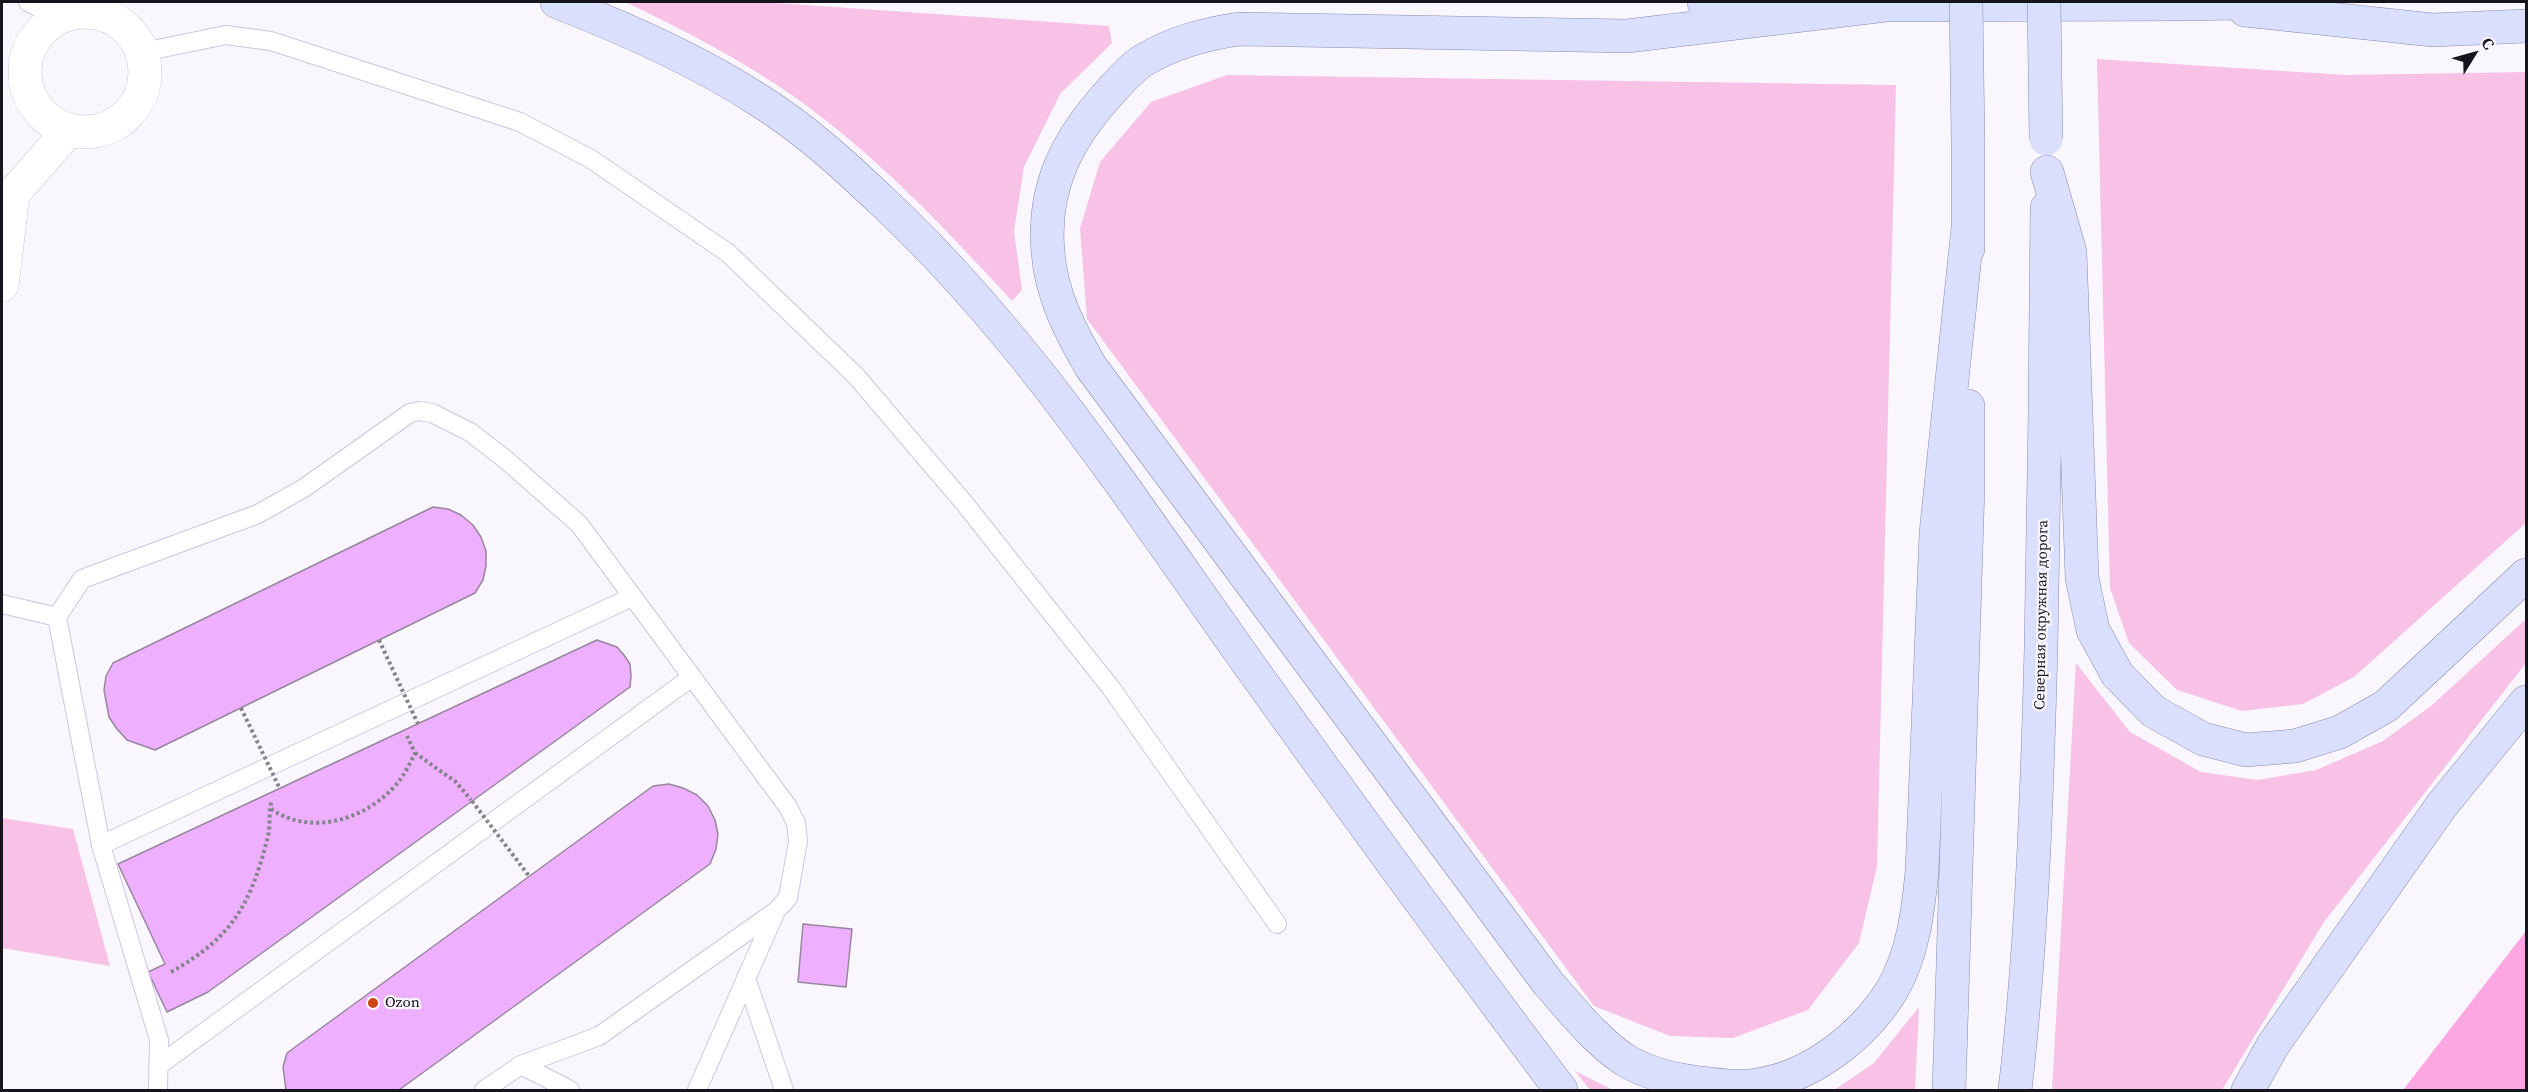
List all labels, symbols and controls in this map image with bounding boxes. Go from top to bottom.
north arrow [2444,24,2504,84]
text: С [2477,33,2500,54]
street label: Северная окружная дорога [2031,520,2053,710]
place label: Ozon [385,994,420,1012]
marker: Ozon [366,996,380,1010]

